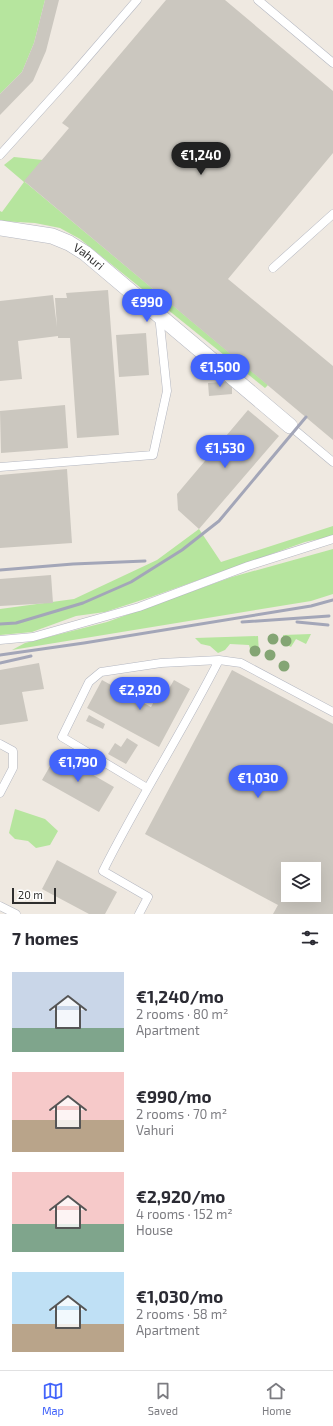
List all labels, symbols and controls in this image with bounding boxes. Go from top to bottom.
pin: €1,240 [168,142,234,176]
text: €1,240 [180,147,222,163]
street label: Vahuri [71,240,108,272]
pin: €990 [123,289,171,323]
text: €990 [131,294,163,310]
pin: €1,500 [187,354,253,388]
text: €1,500 [200,359,240,375]
pin: €1,530 [192,435,258,469]
text: €1,530 [205,440,245,456]
pin: €2,920 [107,677,173,711]
text: €2,920 [119,682,161,698]
pin: €1,790 [45,749,111,783]
text: €1,790 [58,754,98,770]
pin: €1,030 [225,765,291,799]
text: €1,030 [238,770,278,786]
map controls [281,862,321,902]
button: layers [281,862,321,902]
scale bar [12,886,56,905]
text: 20 m [18,888,43,901]
icon: filters [299,927,321,949]
text: 7 homes [12,928,79,948]
text: €1,240/mo [136,986,224,1006]
icon: home [44,988,92,1036]
text: 2 rooms · 80 m² [136,1006,228,1022]
text: Apartment [136,1022,200,1038]
text: €990/mo [136,1086,212,1106]
icon: home [44,1088,92,1136]
text: 2 rooms · 70 m² [136,1106,227,1122]
text: Vahuri [136,1122,174,1138]
text: €2,920/mo [136,1186,225,1206]
icon: home [44,1188,92,1236]
text: 4 rooms · 152 m² [136,1206,233,1222]
text: House [136,1222,173,1238]
text: €1,030/mo [136,1286,223,1306]
icon: home [44,1288,92,1336]
text: 2 rooms · 58 m² [136,1306,227,1322]
text: Apartment [136,1322,200,1338]
tab: Map [42,1380,64,1417]
tab: Saved [148,1380,178,1417]
tab: Home [262,1380,291,1417]

